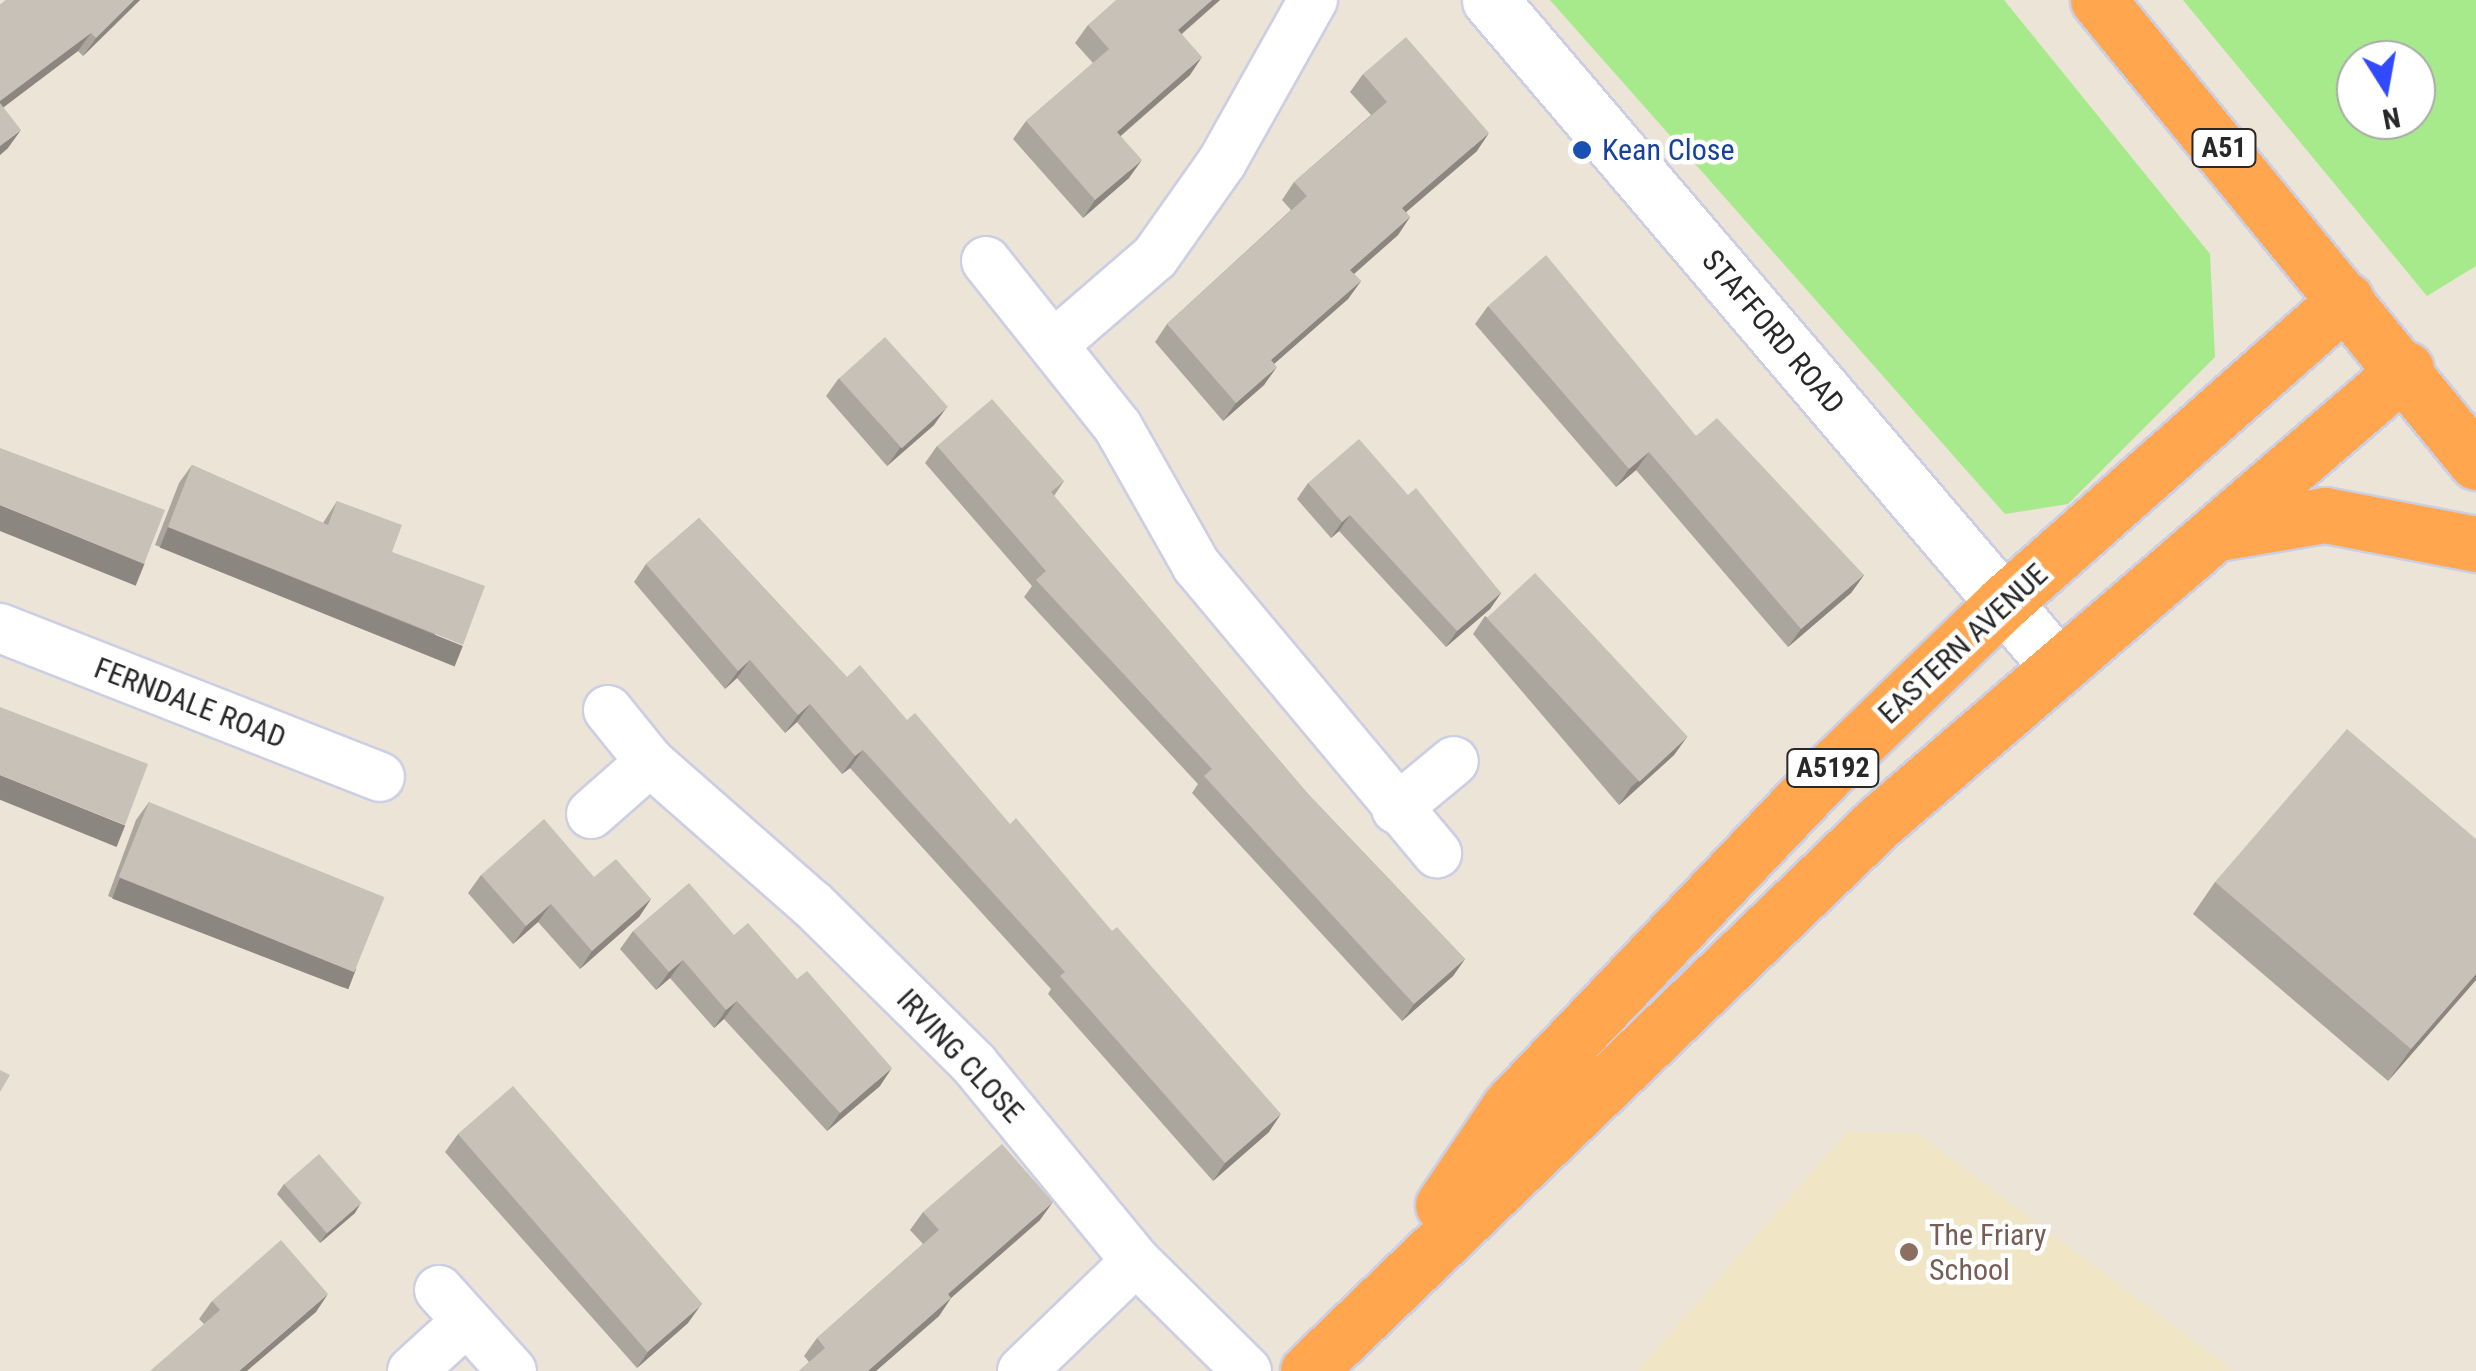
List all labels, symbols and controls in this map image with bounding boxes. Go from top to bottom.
north arrow [2336,40,2436,140]
text: N [2380,100,2403,136]
road number: A51 [2189,125,2259,171]
place label: Kean Close [1602,132,1735,168]
marker: Kean Close [1571,139,1593,161]
street label: STAFFORD ROAD [1694,243,1852,421]
street label: EASTERN AVENUE [1871,557,2055,731]
street label: FERNDALE ROAD [89,650,291,756]
road number: A5192 [1786,745,1880,791]
street label: IRVING CLOSE [889,982,1031,1130]
place label: The Friary School [1929,1217,2046,1288]
marker: The Friary School [1898,1241,1920,1263]

